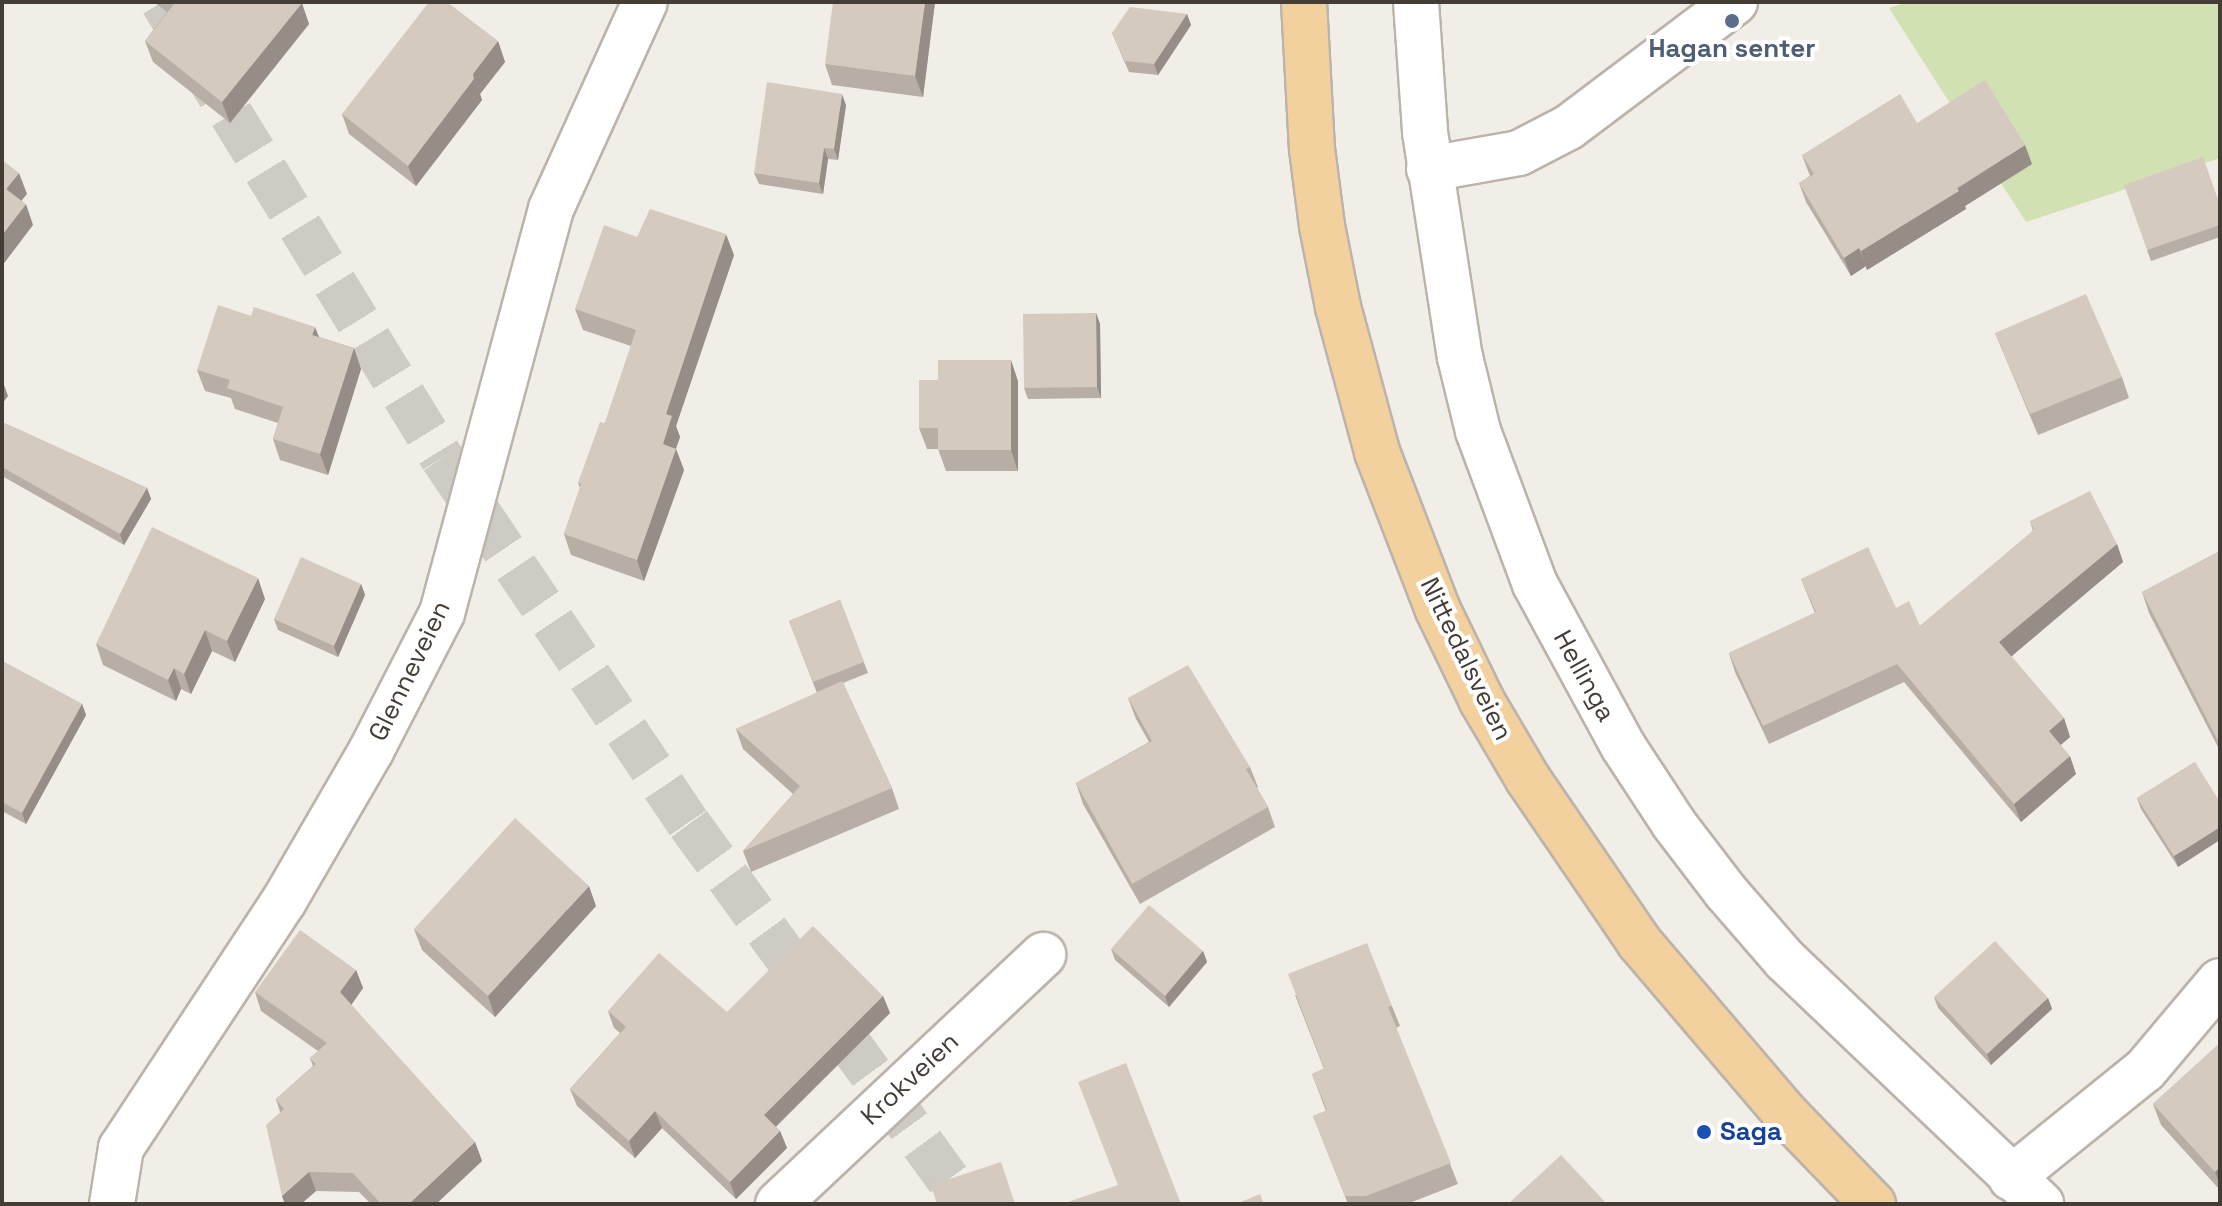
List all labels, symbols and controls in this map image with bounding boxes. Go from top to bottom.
marker: Hagan senter [1723,12,1741,30]
place label: Hagan senter [1648,33,1816,65]
street label: Nittedalsveien [1413,573,1519,745]
street label: Glenneveien [363,596,457,746]
street label: Hellinga [1546,625,1622,727]
street label: Krokveien [855,1026,965,1132]
place label: Saga [1720,1116,1782,1148]
marker: Saga [1695,1123,1713,1141]

